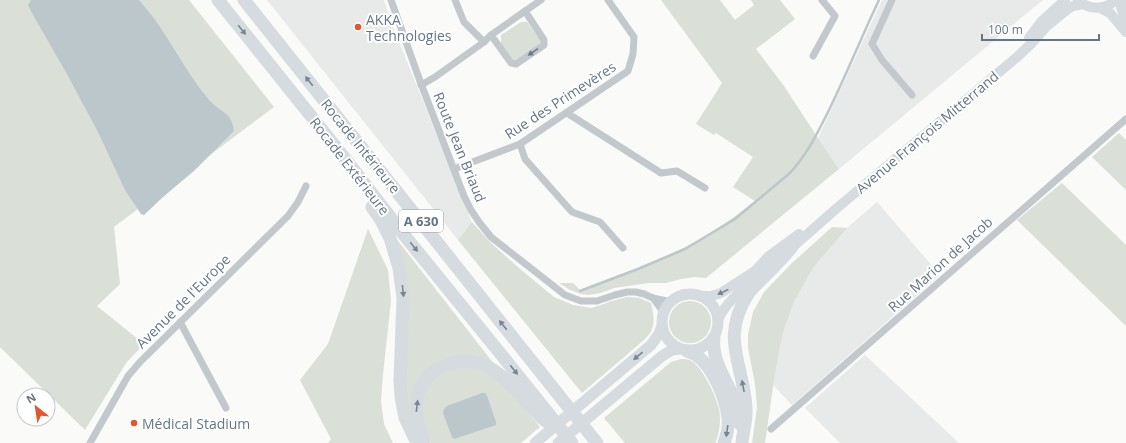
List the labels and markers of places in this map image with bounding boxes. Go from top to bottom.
place label: AKKA Technologies [366,10,452,45]
marker: AKKA Technologies [353,22,363,32]
place label: Médical Stadium [142,414,250,433]
marker: Médical Stadium [129,418,139,428]

